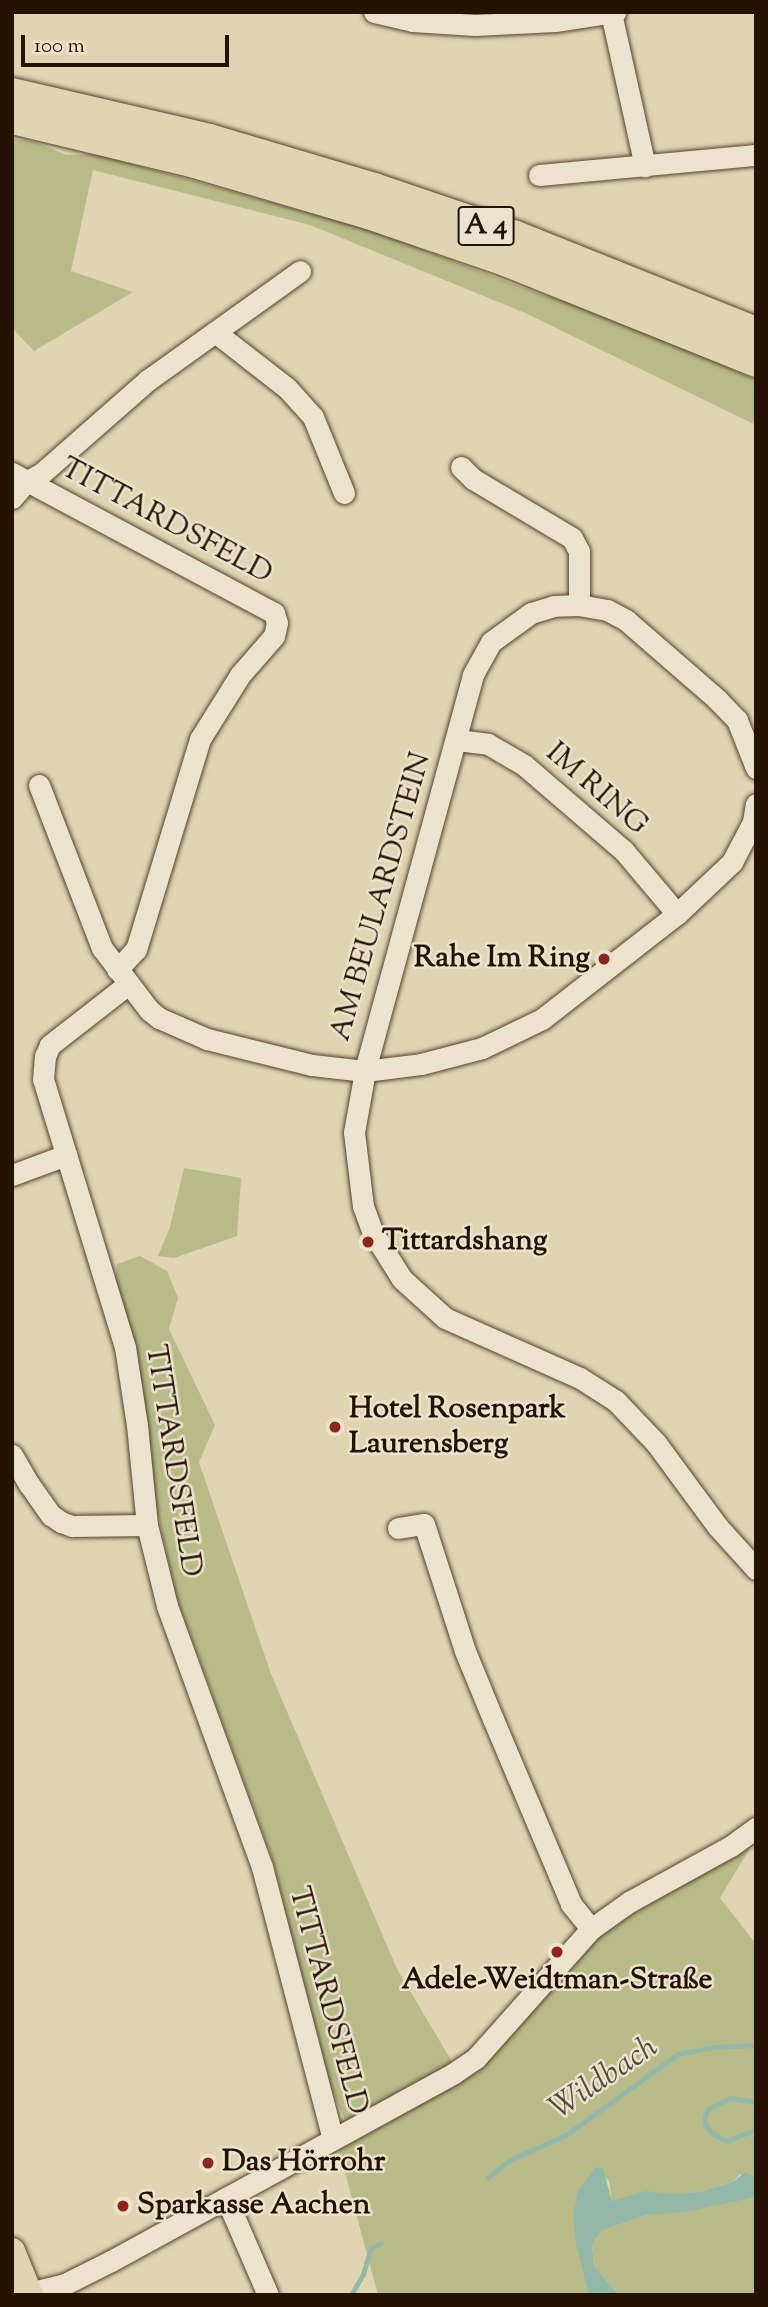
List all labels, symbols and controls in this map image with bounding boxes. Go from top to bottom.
scale bar [24,21,233,65]
text: 100 m [34,32,85,62]
road number: A 4 [456,202,516,250]
street label: TITTARDSFELD [54,451,278,593]
street label: IM RING [538,736,654,844]
street label: AM BEULARDSTEIN [324,749,440,1045]
place label: Rahe Im Ring [414,941,590,977]
marker: Rahe Im Ring [596,951,612,967]
place label: Tittardshang [382,1224,547,1260]
marker: Tittardshang [360,1234,376,1250]
street label: TITTARDSFELD [136,1342,208,1580]
place label: Hotel Rosenpark Laurensberg [349,1392,566,1462]
marker: Hotel Rosenpark Laurensberg [327,1419,343,1435]
street label: TITTARDSFELD [279,1883,375,2119]
marker: Adele-Weidtman-Straße [549,1944,565,1960]
place label: Adele-Weidtman-Straße [401,1963,713,1999]
water label: Wildbach [543,2029,665,2129]
place label: Das Hörrohr [222,2145,385,2181]
marker: Das Hörrohr [200,2155,216,2171]
place label: Sparkasse Aachen [137,2188,370,2224]
marker: Sparkasse Aachen [115,2198,131,2214]

